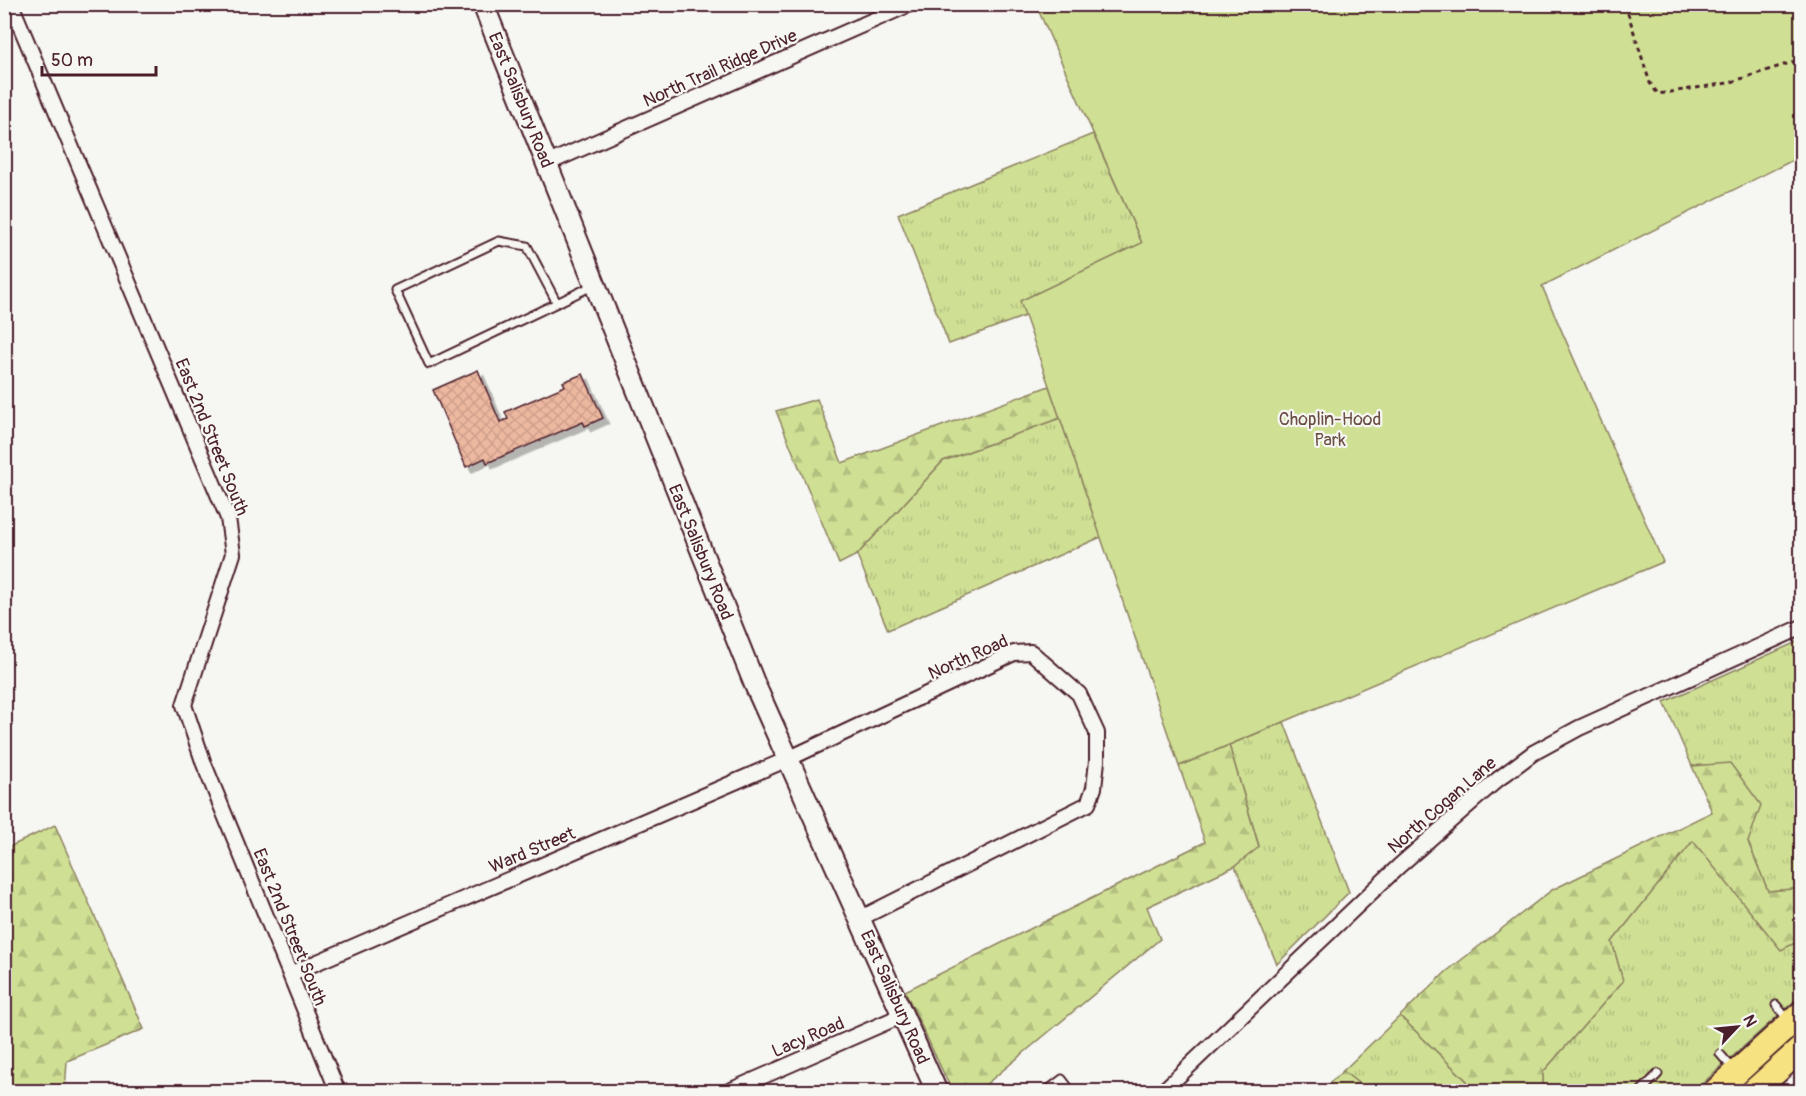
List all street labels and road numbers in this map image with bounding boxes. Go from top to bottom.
street label: North Trail Ridge Drive [640,24,801,113]
street label: East Salisbury Road [483,29,558,171]
street label: East 2nd Street South [169,355,254,519]
street label: East Salisbury Road [663,481,738,623]
street label: North Road [925,630,1012,685]
street label: North Cogan Lane [1383,752,1502,859]
street label: Ward Street [486,822,579,879]
street label: East 2nd Street South [247,845,332,1009]
street label: East Salisbury Road [855,927,934,1068]
street label: Lacy Road [768,1012,848,1063]

